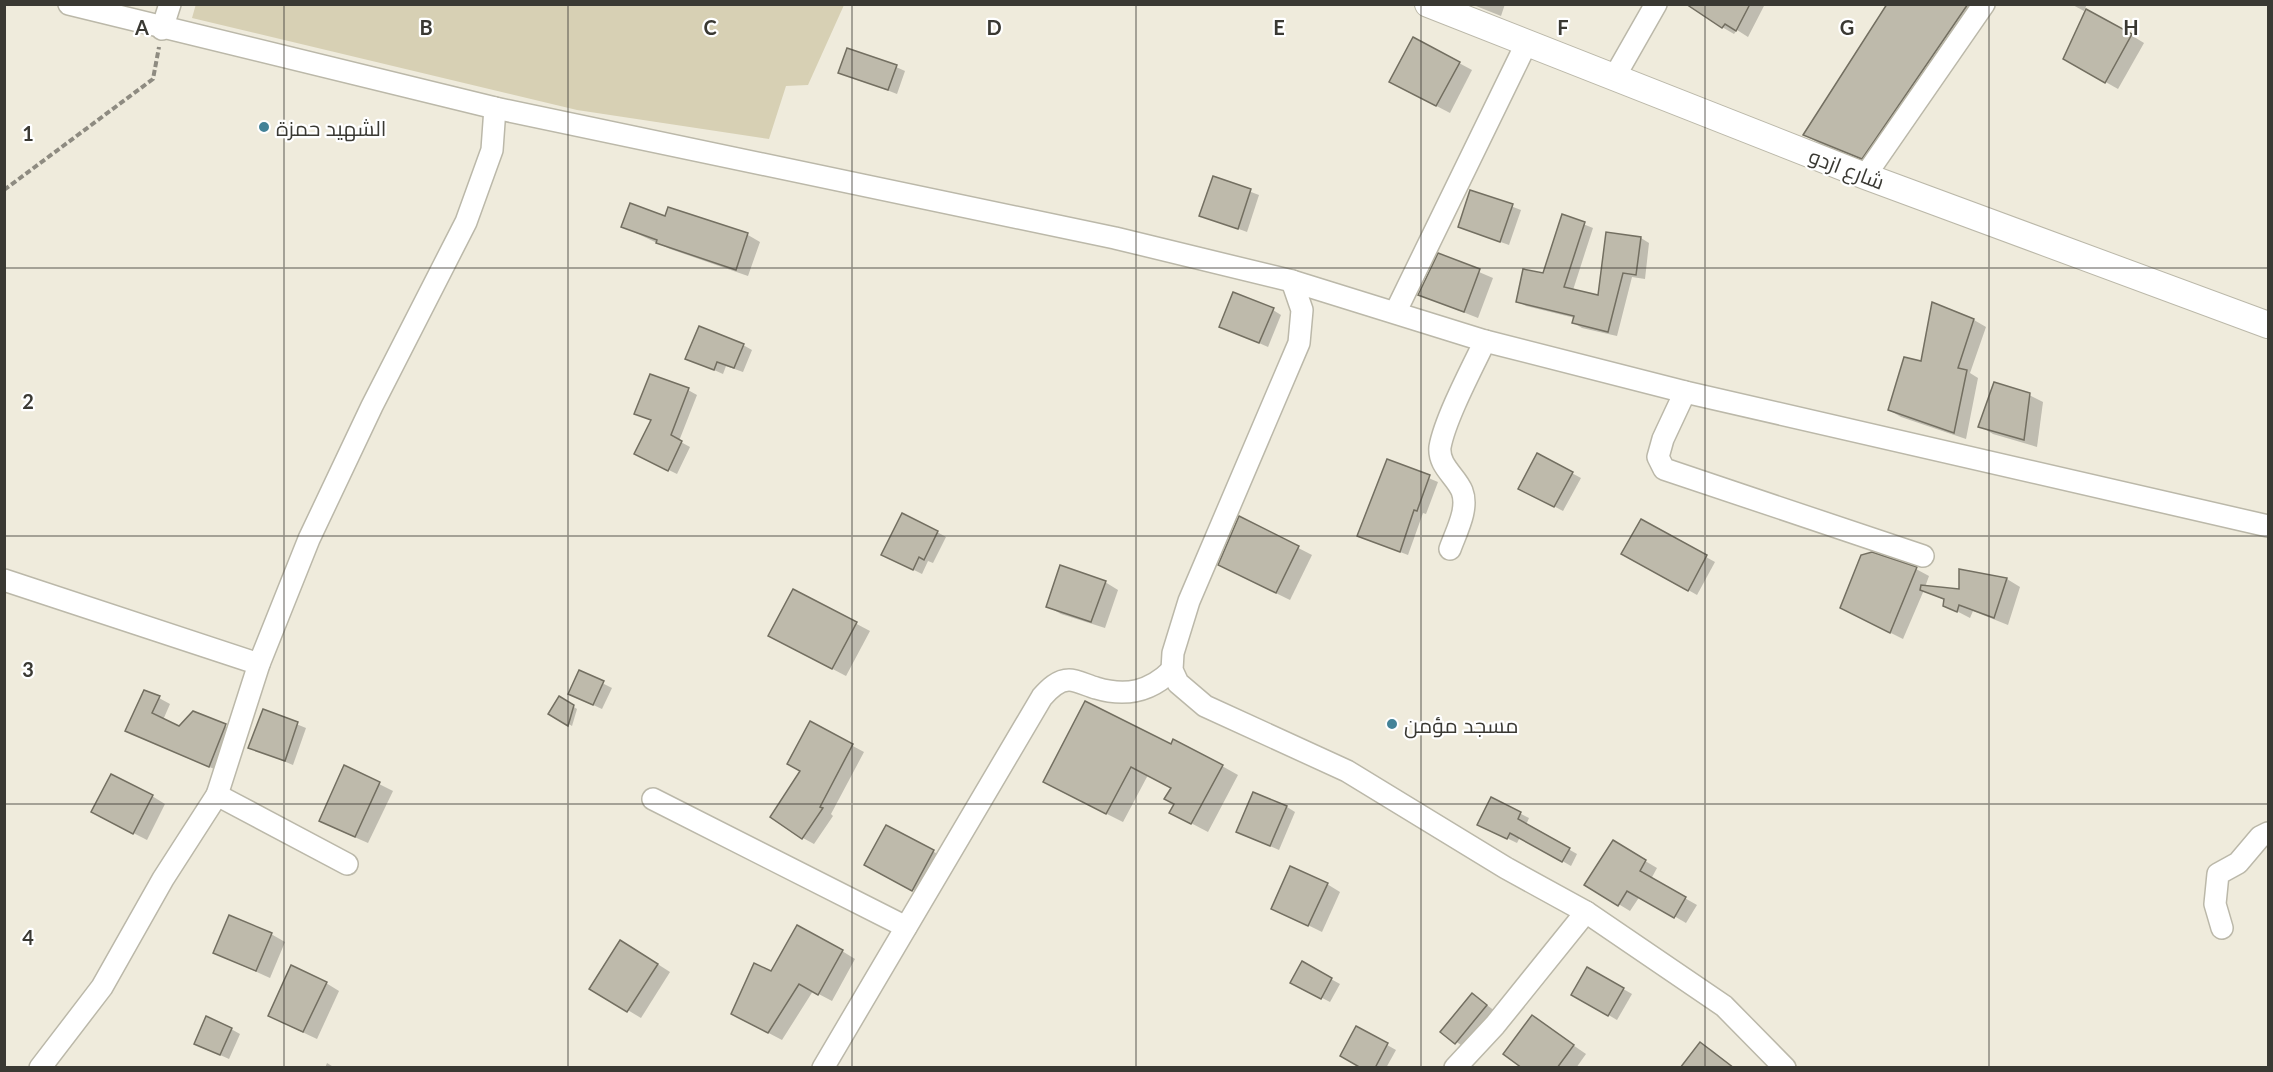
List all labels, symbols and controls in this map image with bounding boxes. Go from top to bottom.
text: A [134,15,149,39]
text: B [419,15,433,39]
text: C [703,15,717,39]
text: D [986,15,1002,39]
text: E [1273,15,1285,39]
text: F [1557,15,1569,39]
text: G [1840,15,1854,39]
text: H [2123,15,2139,39]
place label: الشهيد حمزة [276,115,387,142]
marker: الشهيد حمزة [257,120,271,134]
text: 1 [22,121,34,145]
street label: شارع ازدو [1805,142,1888,197]
text: 2 [22,389,34,413]
text: 3 [22,657,34,681]
place label: مسجد مؤمن [1404,712,1519,739]
marker: مسجد مؤمن [1385,717,1399,731]
text: 4 [22,925,34,949]

